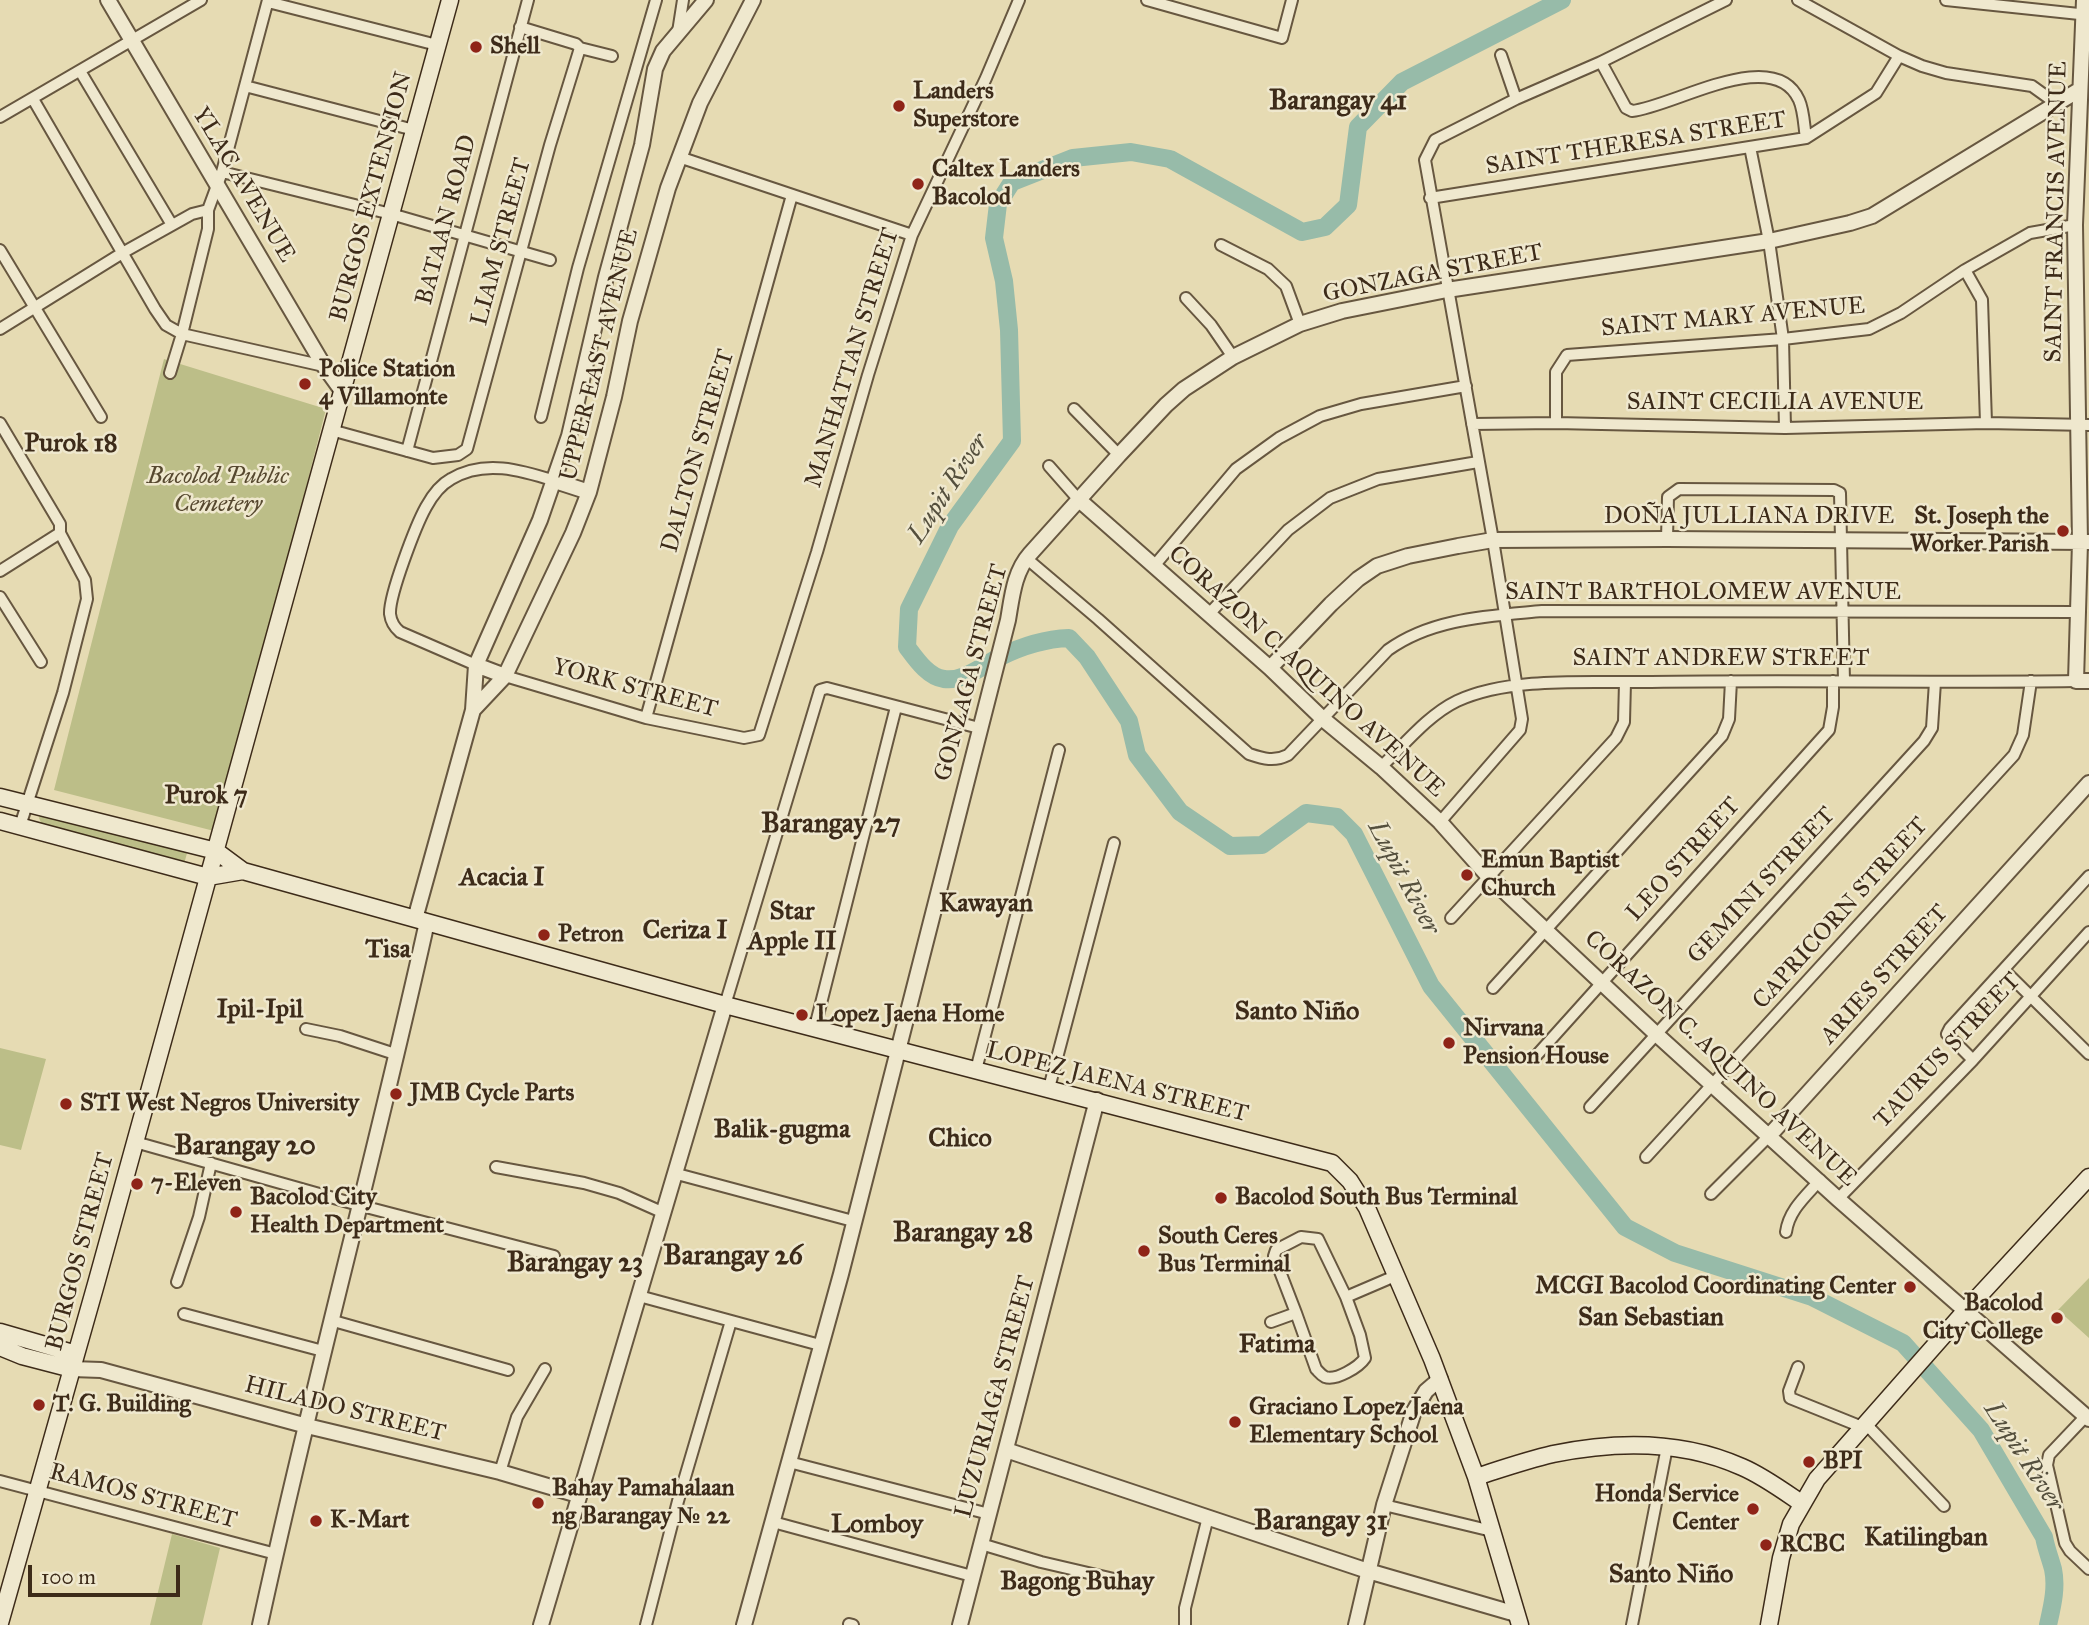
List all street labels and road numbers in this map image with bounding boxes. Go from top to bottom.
street label: SAINT FRANCIS AVENUE [2040,61,2074,363]
street label: BURGOS EXTENSION [325,69,419,325]
street label: YLAC AVENUE [185,102,301,268]
street label: SAINT THERESA STREET [1484,106,1788,182]
street label: BATAAN ROAD [410,132,484,308]
street label: LIAM STREET [466,155,538,329]
street label: MANHATTAN STREET [800,225,906,491]
street label: UPPER EAST AVENUE [555,226,645,484]
street label: GONZAGA STREET [1321,239,1545,309]
street label: SAINT MARY AVENUE [1600,292,1866,344]
street label: DALTON STREET [656,346,742,556]
street label: SAINT CECILIA AVENUE [1627,389,1923,417]
street label: DOÑA JULLIANA DRIVE [1604,503,1894,531]
street label: CORAZON C. AQUINO AVENUE [1162,540,1450,804]
street label: GONZAGA STREET [929,561,1015,785]
street label: SAINT BARTHOLOMEW AVENUE [1505,579,1901,607]
street label: SAINT ANDREW STREET [1572,645,1870,673]
street label: YORK STREET [549,653,721,725]
street label: LEO STREET [1621,792,1747,928]
street label: GEMINI STREET [1682,802,1842,970]
street label: CAPRICORN STREET [1747,812,1935,1016]
street label: ARIES STREET [1815,899,1955,1051]
street label: CORAZON C. AQUINO AVENUE [1578,925,1862,1193]
street label: TAURUS STREET [1869,967,2027,1135]
street label: LOPEZ JAENA STREET [983,1036,1251,1130]
street label: BURGOS STREET [41,1150,121,1354]
street label: LUZURIAGA STREET [950,1273,1042,1521]
street label: HILADO STREET [242,1371,448,1449]
street label: RAMOS STREET [46,1458,240,1536]

